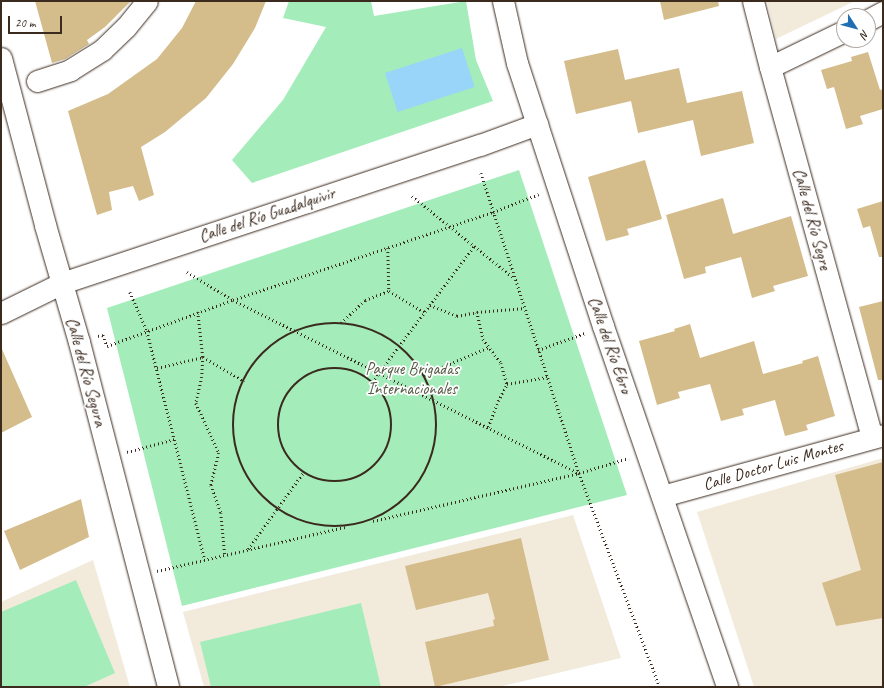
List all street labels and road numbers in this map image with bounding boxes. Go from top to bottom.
street label: Calle del Río Segre [789,166,835,272]
street label: Calle del Río Guadalquivir [197,183,337,247]
street label: Calle del Río Ebro [584,294,636,396]
street label: Calle del Río Segura [62,316,110,428]
street label: Calle Doctor Luis Montes [701,435,845,495]

